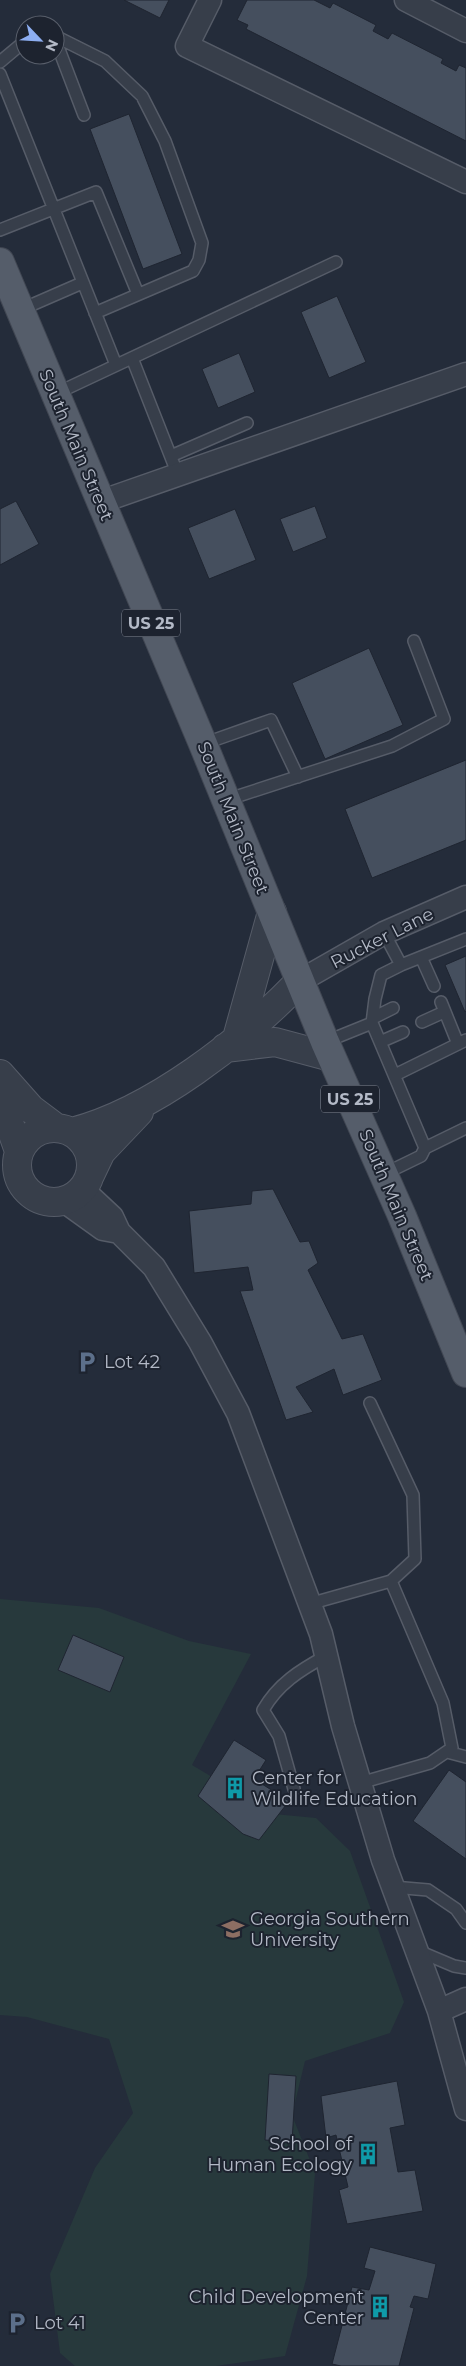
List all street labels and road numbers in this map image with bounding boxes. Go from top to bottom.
street label: South Main Street [34,366,118,524]
road number: US 25 [122,610,180,636]
street label: South Main Street [192,738,274,898]
street label: Rucker Lane [327,903,437,973]
road number: US 25 [321,1086,379,1112]
street label: South Main Street [354,1126,438,1284]

